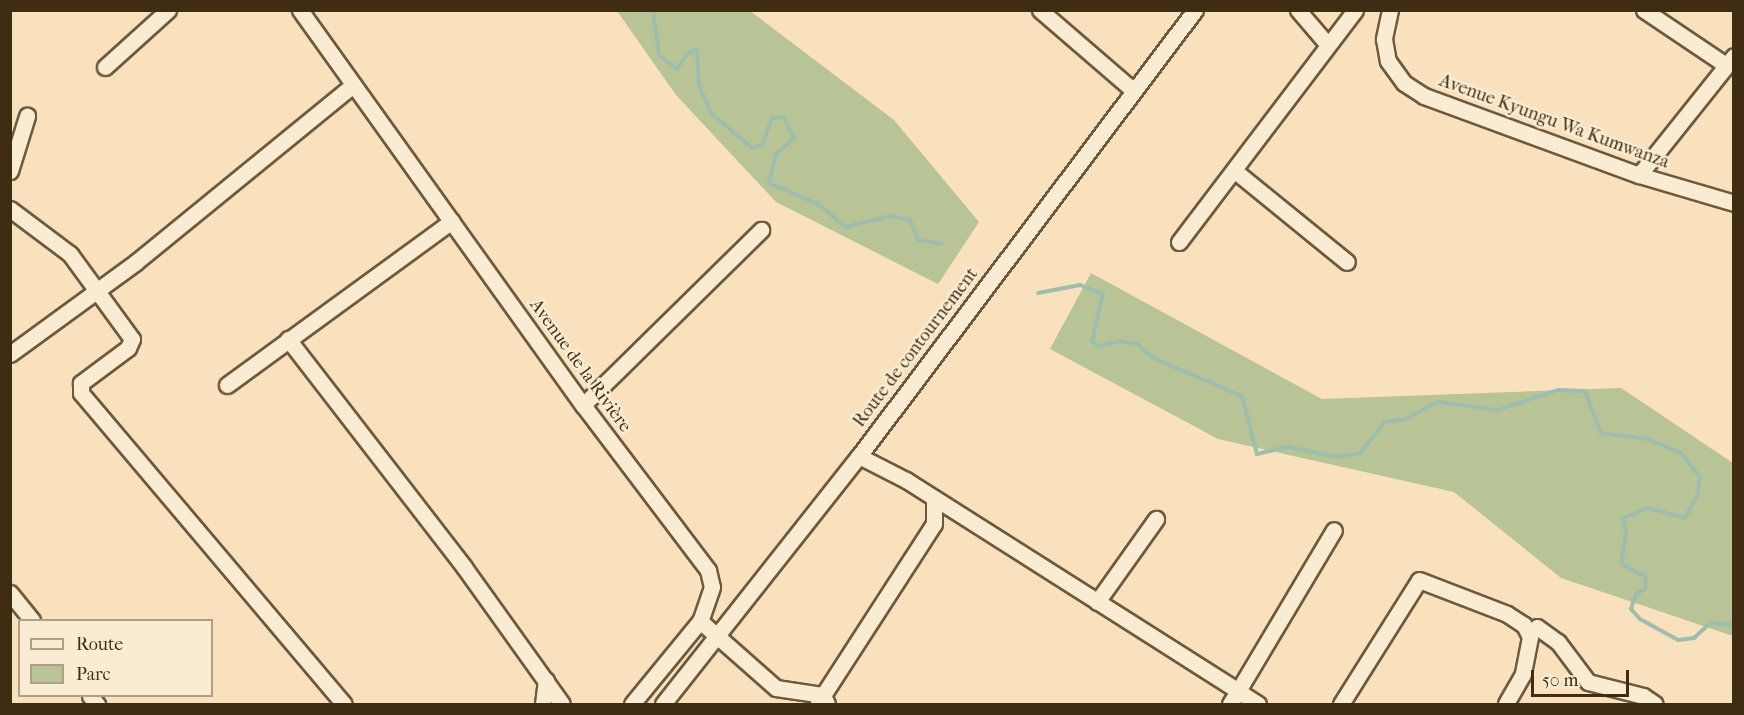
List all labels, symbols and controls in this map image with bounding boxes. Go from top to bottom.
street label: Avenue Kyungu Wa Kumwanza [1436,70,1672,174]
street label: Route de contournement [849,264,983,432]
street label: Avenue de la Rivière [524,295,636,437]
legend [18,619,213,697]
text: Route [76,634,123,655]
scale bar [1534,658,1632,696]
text: Parc [76,664,111,685]
text: 50 m [1542,670,1578,691]

